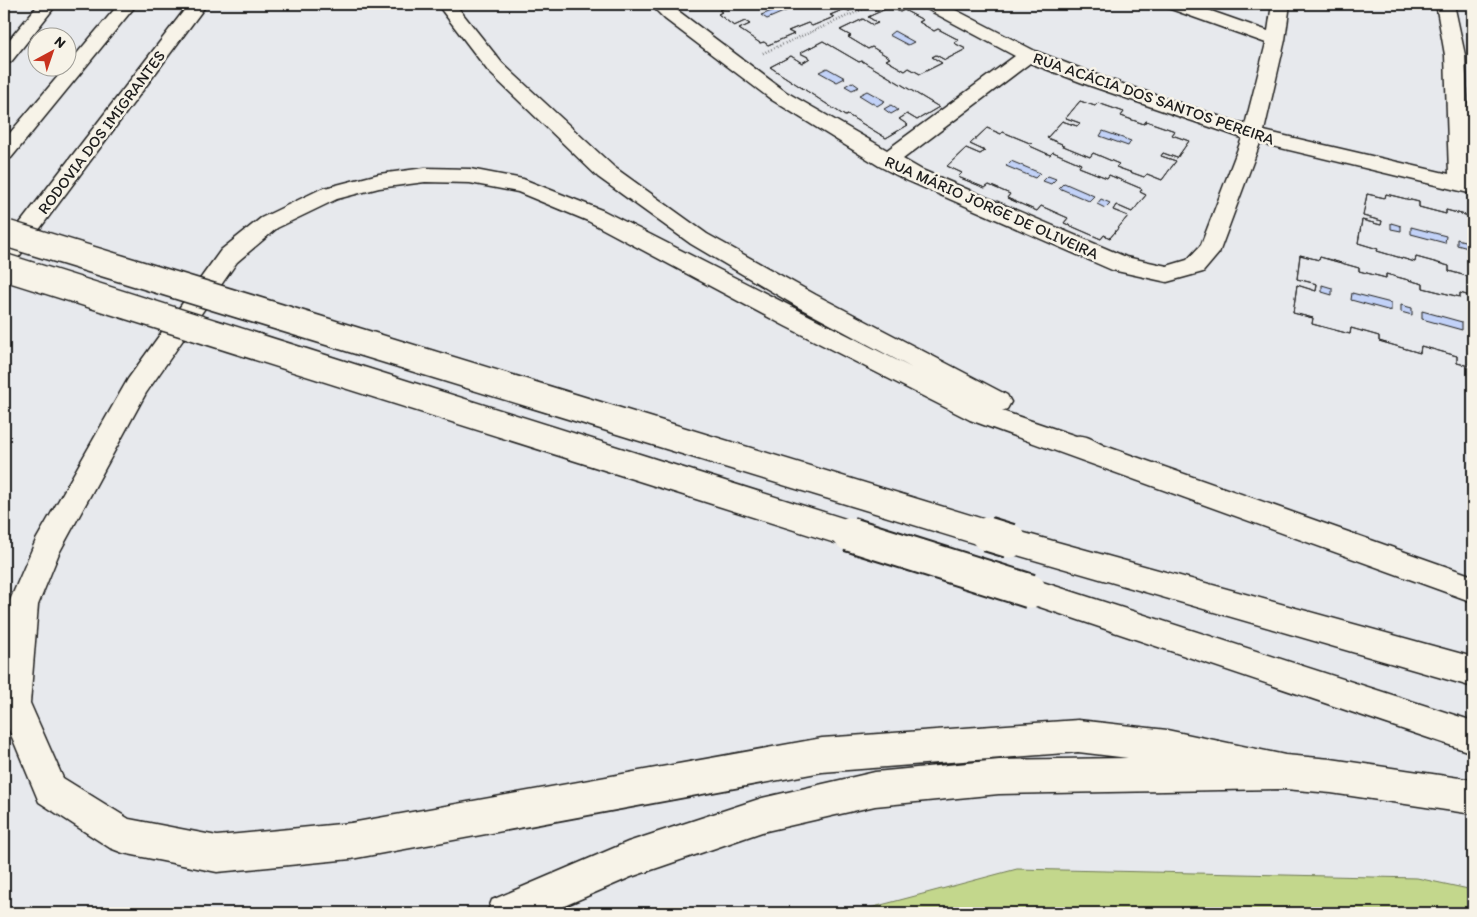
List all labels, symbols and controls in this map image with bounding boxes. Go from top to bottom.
north arrow [28,28,78,78]
text: N [51,33,69,52]
street label: RODOVIA DOS IMIGRANTES [34,47,169,218]
street label: RUA ACÁCIA DOS SANTOS PEREIRA [1031,48,1277,149]
street label: RUA MÁRIO JORGE DE OLIVEIRA [882,152,1102,263]

